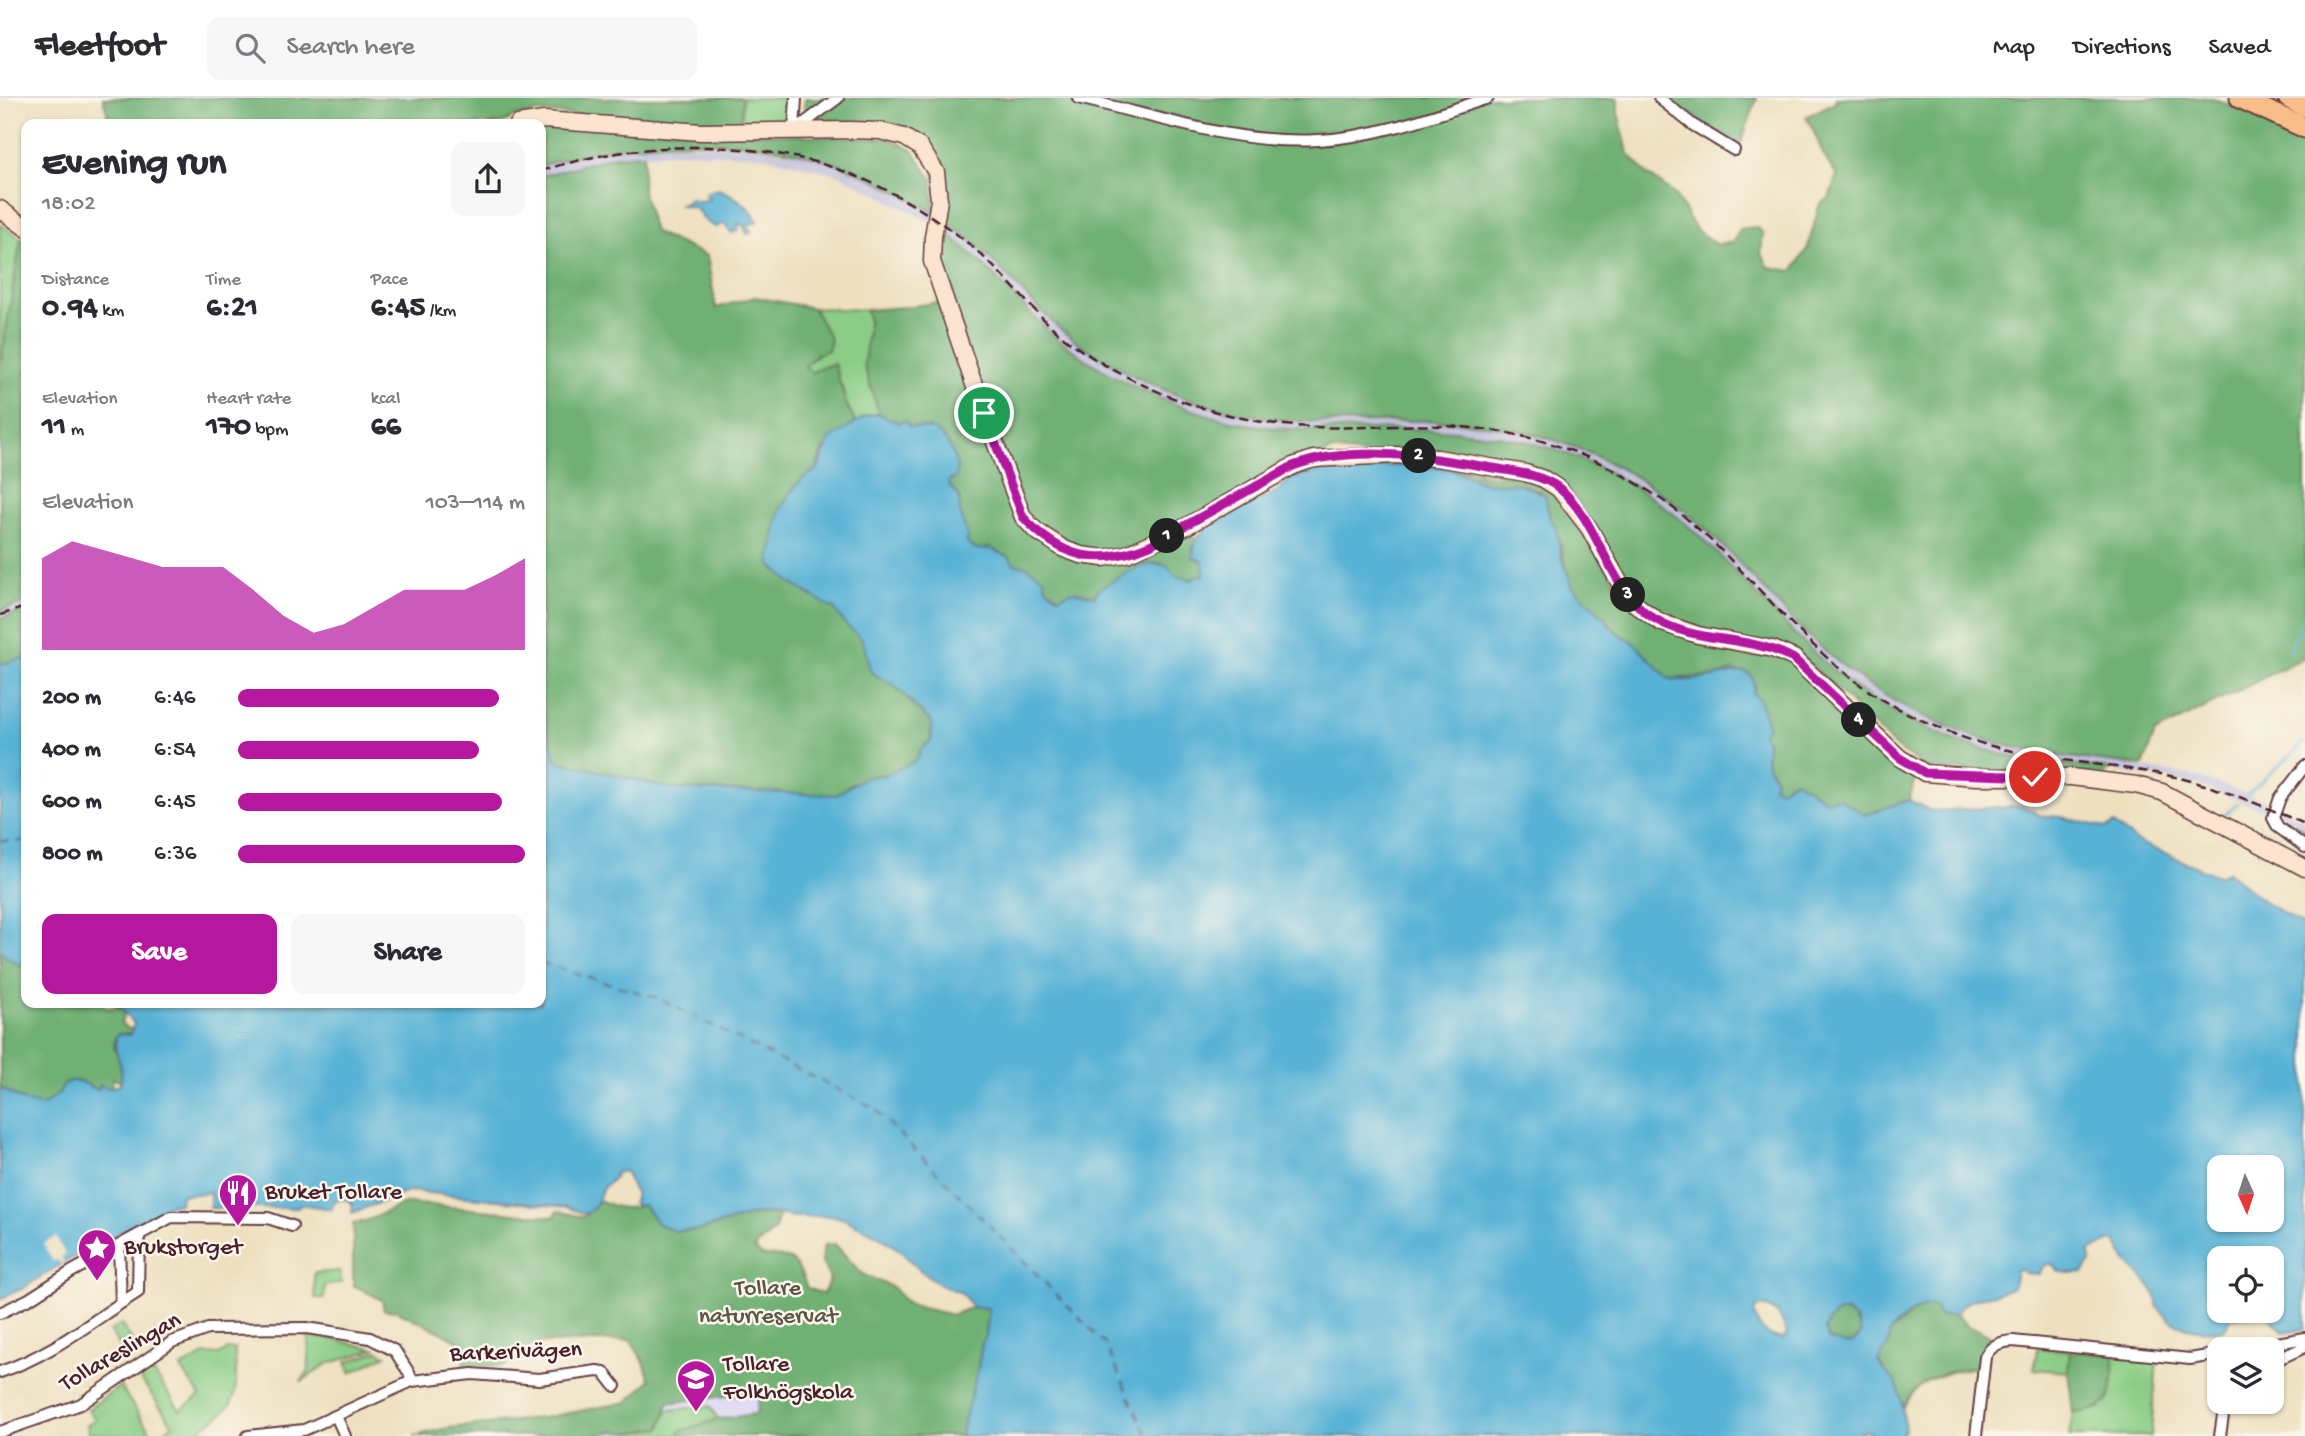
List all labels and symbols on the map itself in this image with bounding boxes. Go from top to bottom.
pin [954,383,1014,443]
pin: 2 [1402,438,1436,474]
pin: 1 [1150,518,1184,554]
pin: 3 [1610,578,1646,612]
pin: 4 [1842,702,1876,738]
pin [2005,747,2065,807]
north arrow [2207,1155,2284,1232]
restaurant icon: Bruket Tollare [217,1172,259,1227]
place label: Bruket Tollare [264,1179,403,1208]
place icon: Brukstorget [76,1227,118,1282]
place label: Brukstorget [123,1234,244,1263]
park label: Tollare naturreservat [699,1275,839,1332]
street label: Tollareslingan [53,1306,187,1400]
street label: Barkerivägen [448,1336,583,1370]
place label: Tollare Folkhögskola [721,1351,854,1408]
school or university icon: Tollare Folkhögskola [675,1358,717,1413]

